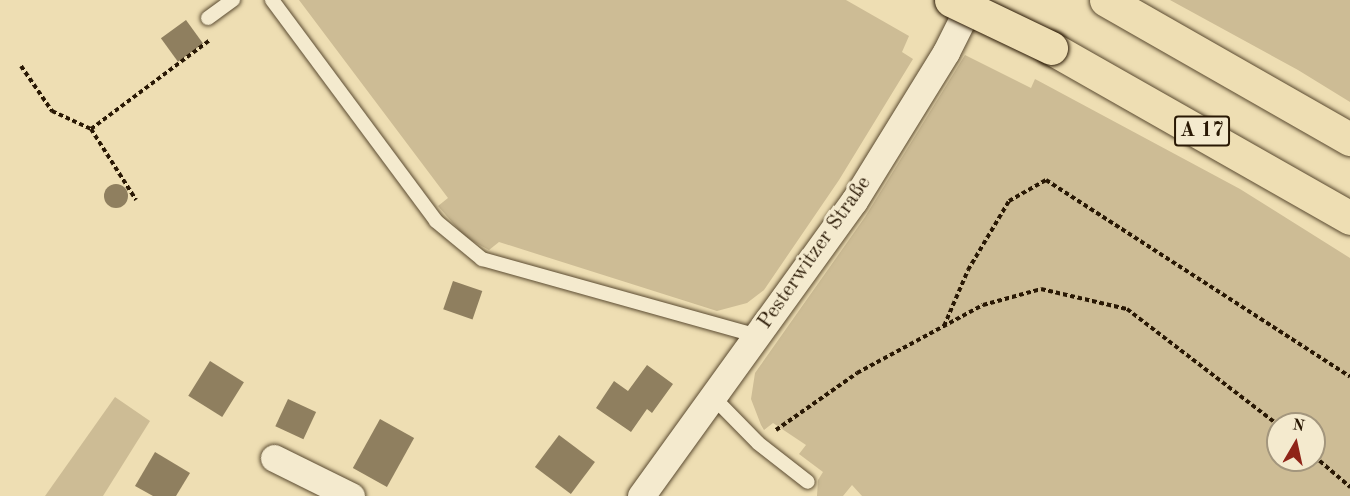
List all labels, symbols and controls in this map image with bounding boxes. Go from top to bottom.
road number: A 17 [1174,114,1230,148]
street label: Pesterwitzer Straße [753,172,877,334]
north arrow [1266,412,1326,472]
text: N [1291,417,1306,435]

